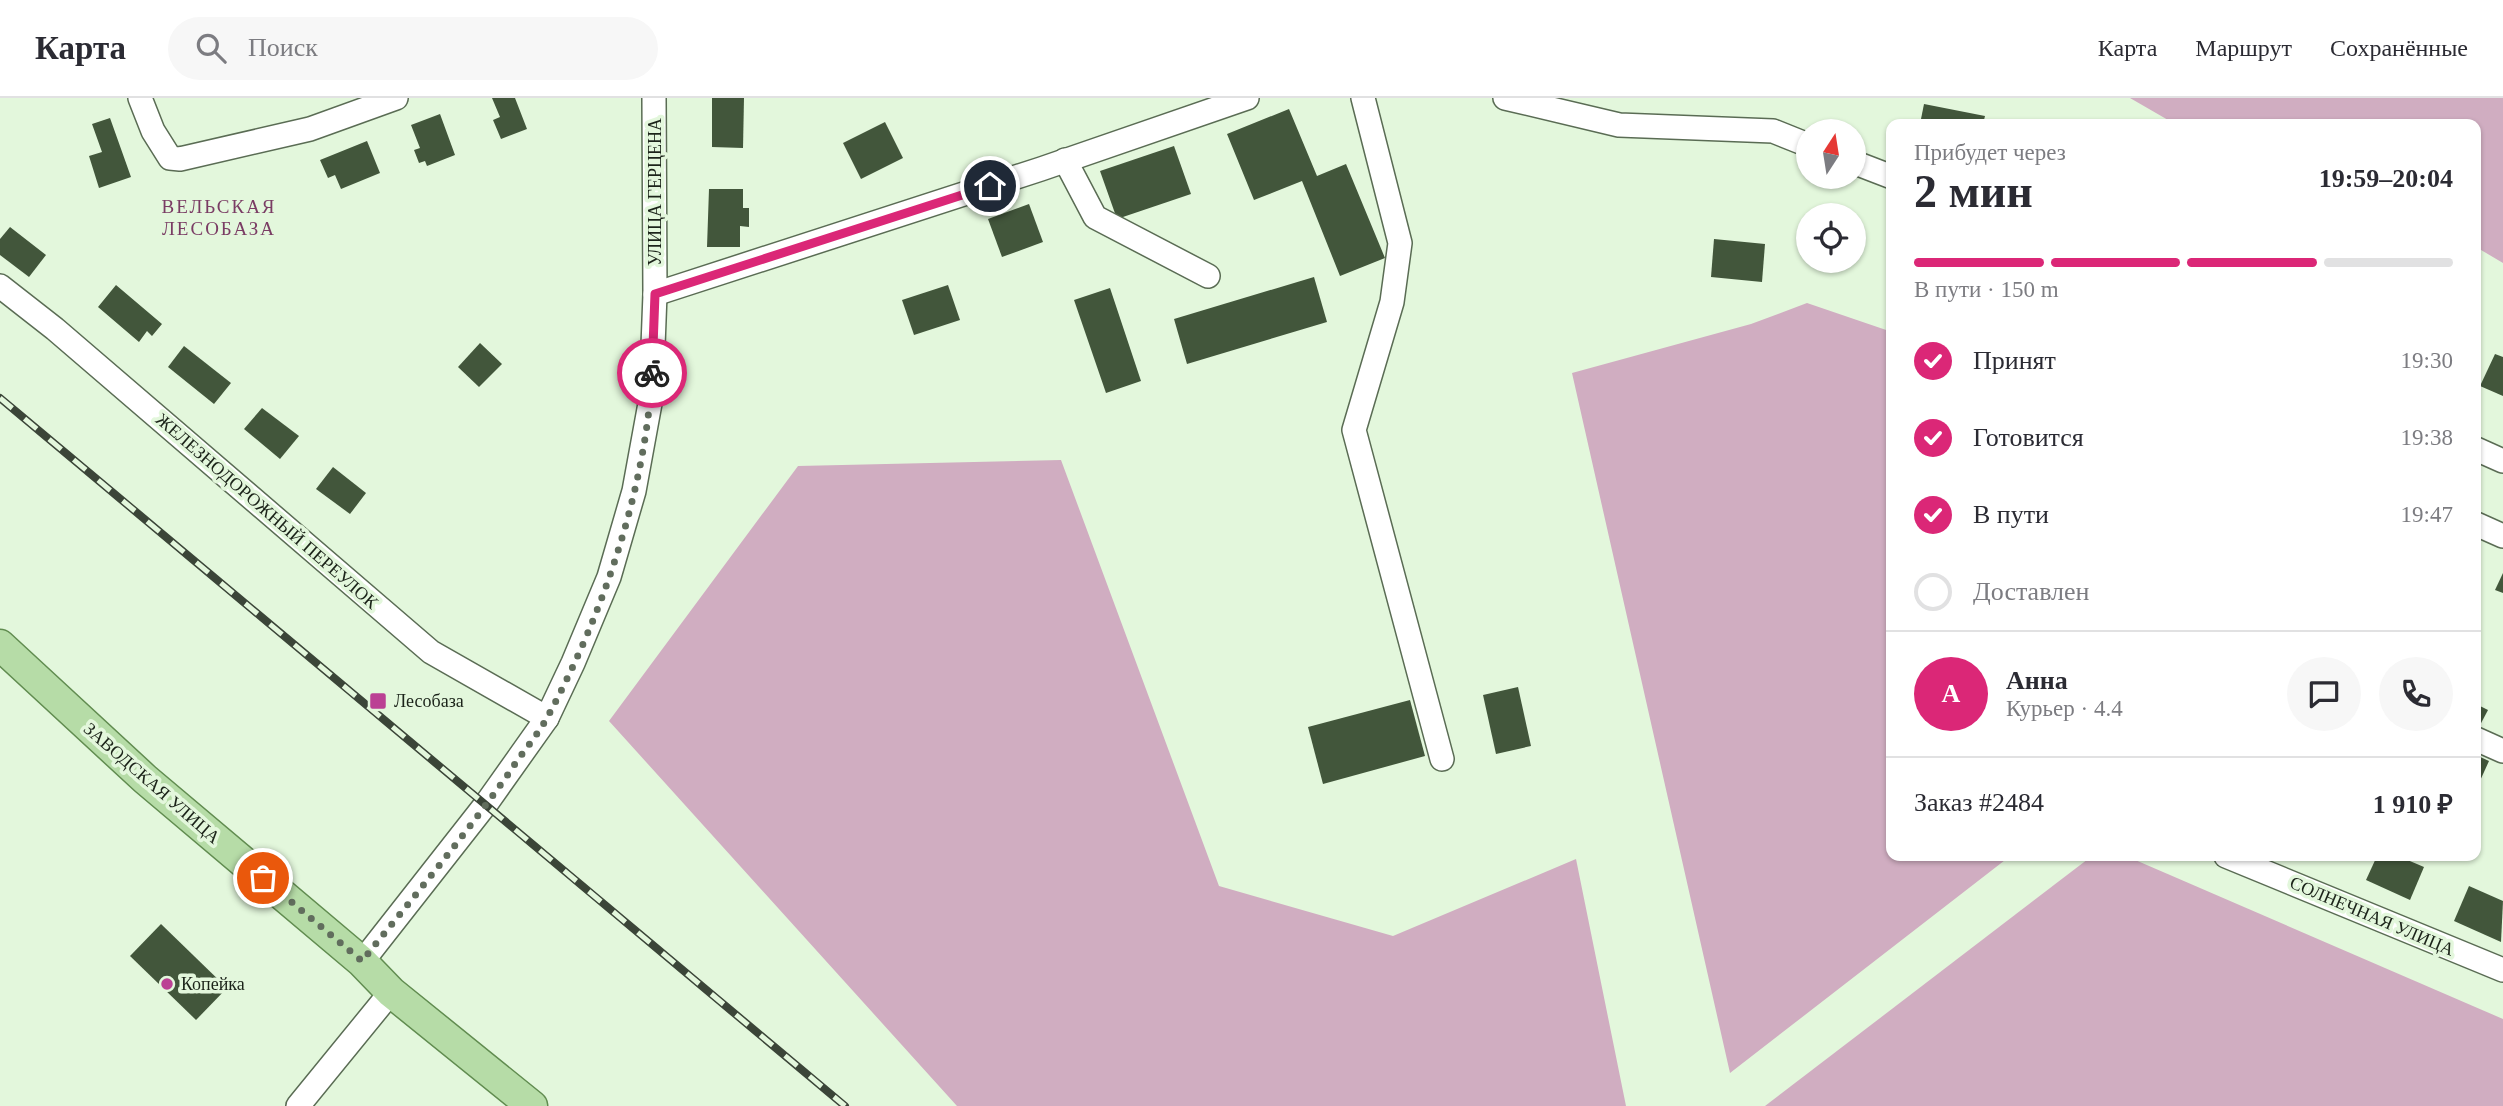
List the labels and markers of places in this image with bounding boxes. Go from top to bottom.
pin [960,156,1020,216]
marker: Лесобаза [368,691,388,711]
place label: Лесобаза [394,691,464,711]
pin [233,848,293,908]
place label: Копейка [181,974,245,994]
marker: Копейка [159,976,175,992]

